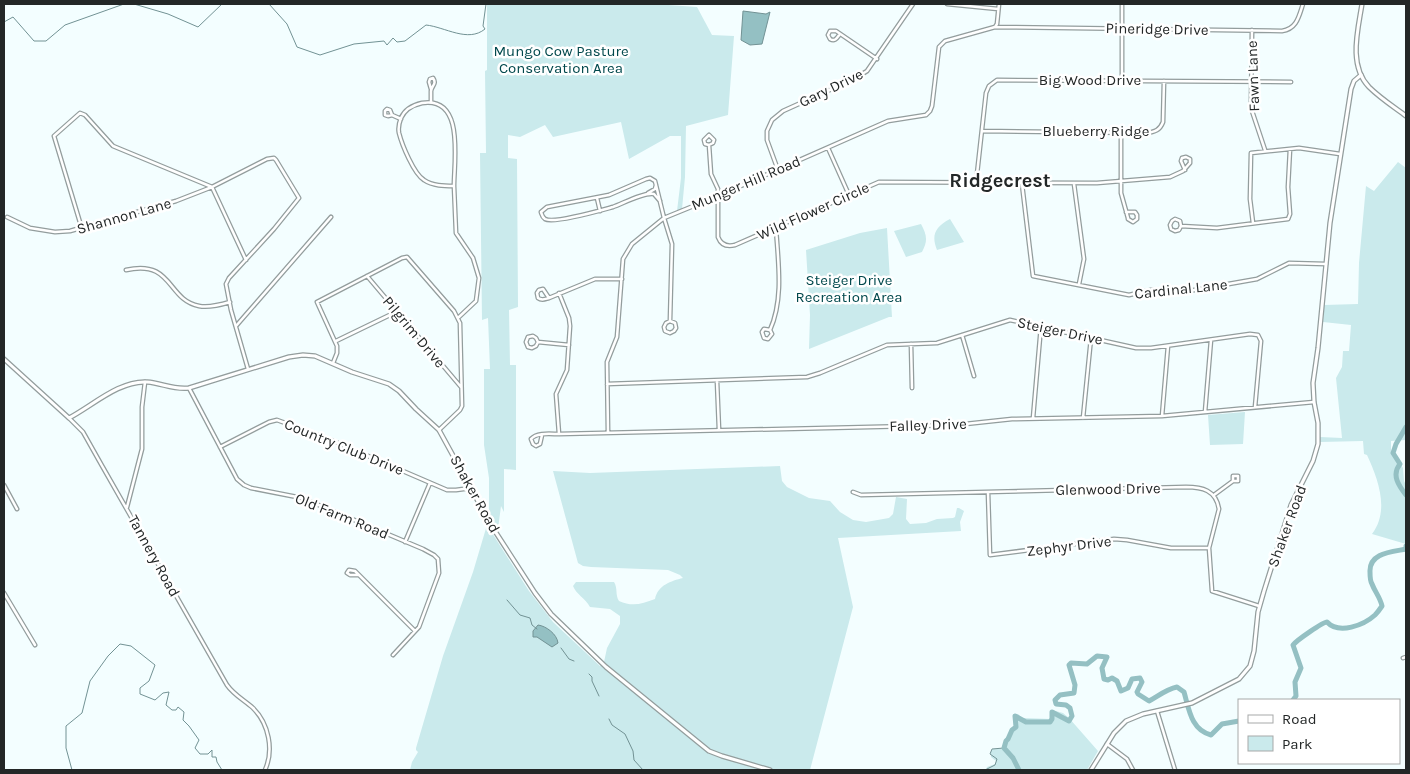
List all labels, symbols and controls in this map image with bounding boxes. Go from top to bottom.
street label: Pineridge Drive [1105,19,1209,39]
street label: Fawn Lane [1243,40,1263,112]
park label: Mungo Cow Pasture Conservation Area [493,42,629,77]
street label: Gary Drive [796,65,866,111]
street label: Big Wood Drive [1039,71,1141,89]
street label: Blueberry Ridge [1042,122,1150,140]
street label: Munger Hill Road [689,152,803,214]
district label: Ridgecrest [949,169,1051,192]
street label: Wild Flower Circle [754,178,872,244]
street label: Shannon Lane [75,194,173,238]
park label: Steiger Drive Recreation Area [796,271,902,306]
street label: Cardinal Lane [1134,275,1228,303]
street label: Pilgrim Drive [379,293,449,371]
street label: Steiger Drive [1016,313,1104,349]
street label: Country Club Drive [282,415,406,479]
street label: Falley Drive [889,415,967,435]
street label: Shaker Road [446,452,504,536]
street label: Glenwood Drive [1055,479,1161,499]
street label: Shaker Road [1264,482,1310,570]
street label: Old Farm Road [292,489,392,543]
street label: Tannery Road [124,512,184,600]
street label: Zephyr Drive [1026,532,1112,560]
legend [1238,699,1400,764]
text: Road [1282,710,1317,728]
text: Park [1282,735,1312,753]

